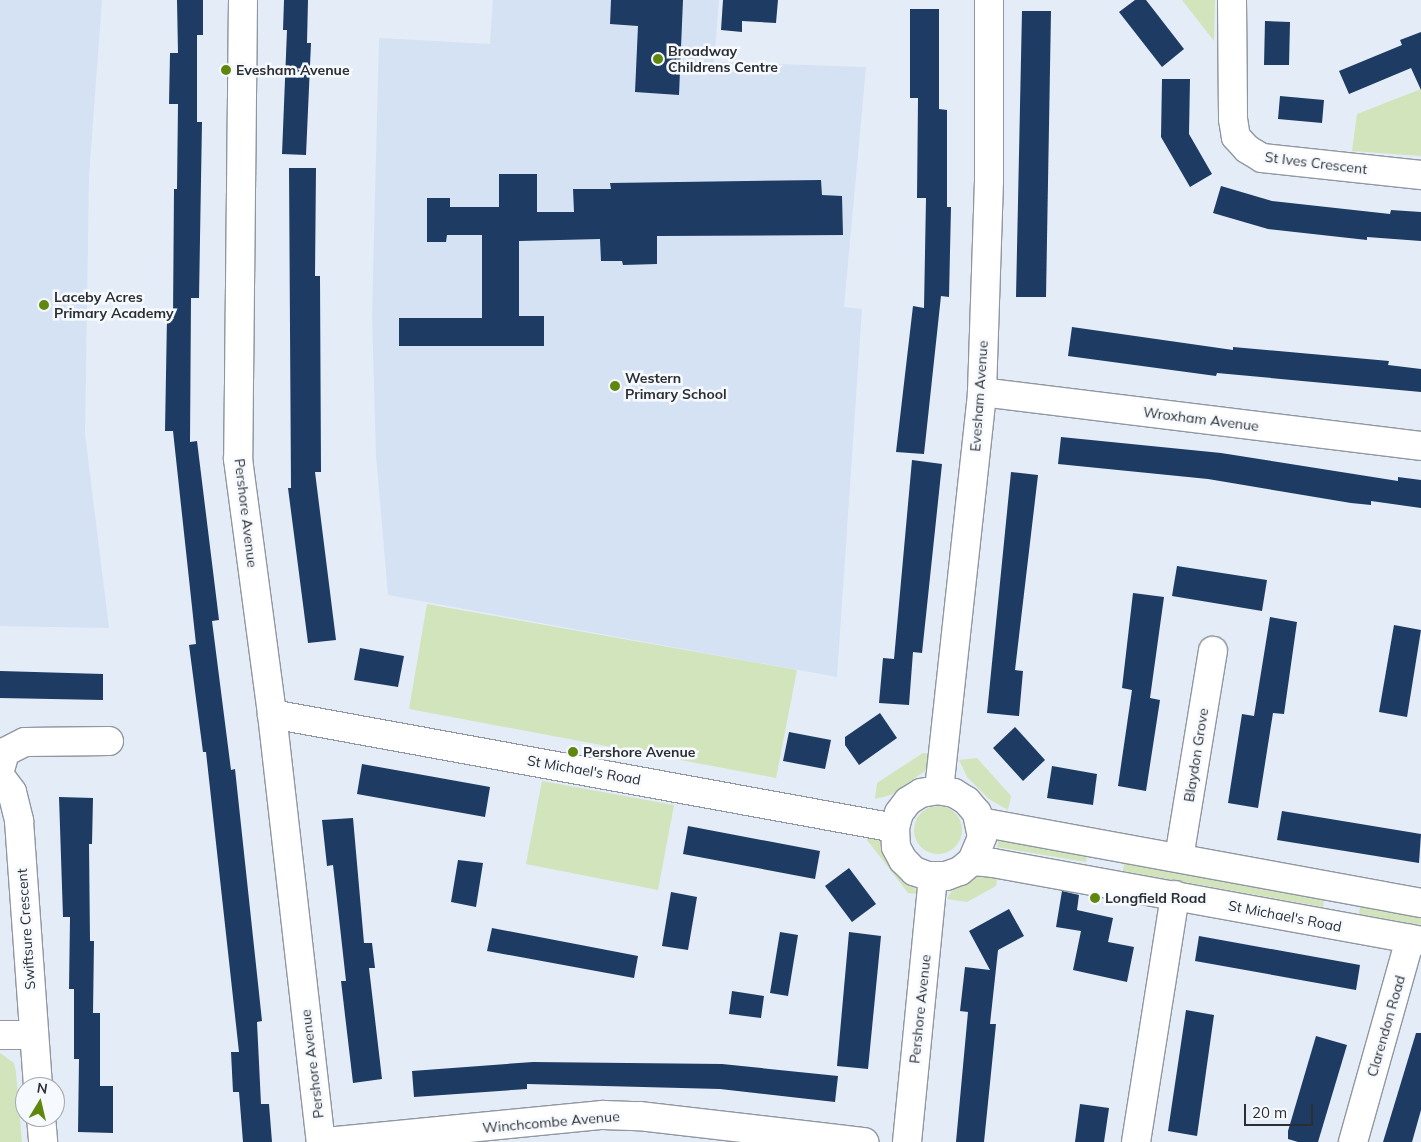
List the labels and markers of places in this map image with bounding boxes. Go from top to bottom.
place label: Broadway Childrens Centre [668,43,778,75]
marker: Broadway Childrens Centre [652,53,664,65]
place label: Evesham Avenue [236,62,350,78]
marker: Evesham Avenue [220,64,232,76]
place label: Laceby Acres Primary Academy [54,289,174,322]
marker: Laceby Acres Primary Academy [38,299,50,311]
place label: Western Primary School [625,370,727,402]
marker: Western Primary School [609,380,621,392]
place label: Pershore Avenue [583,744,695,760]
marker: Pershore Avenue [567,746,579,758]
place label: Longfield Road [1105,890,1206,906]
marker: Longfield Road [1089,892,1101,904]

